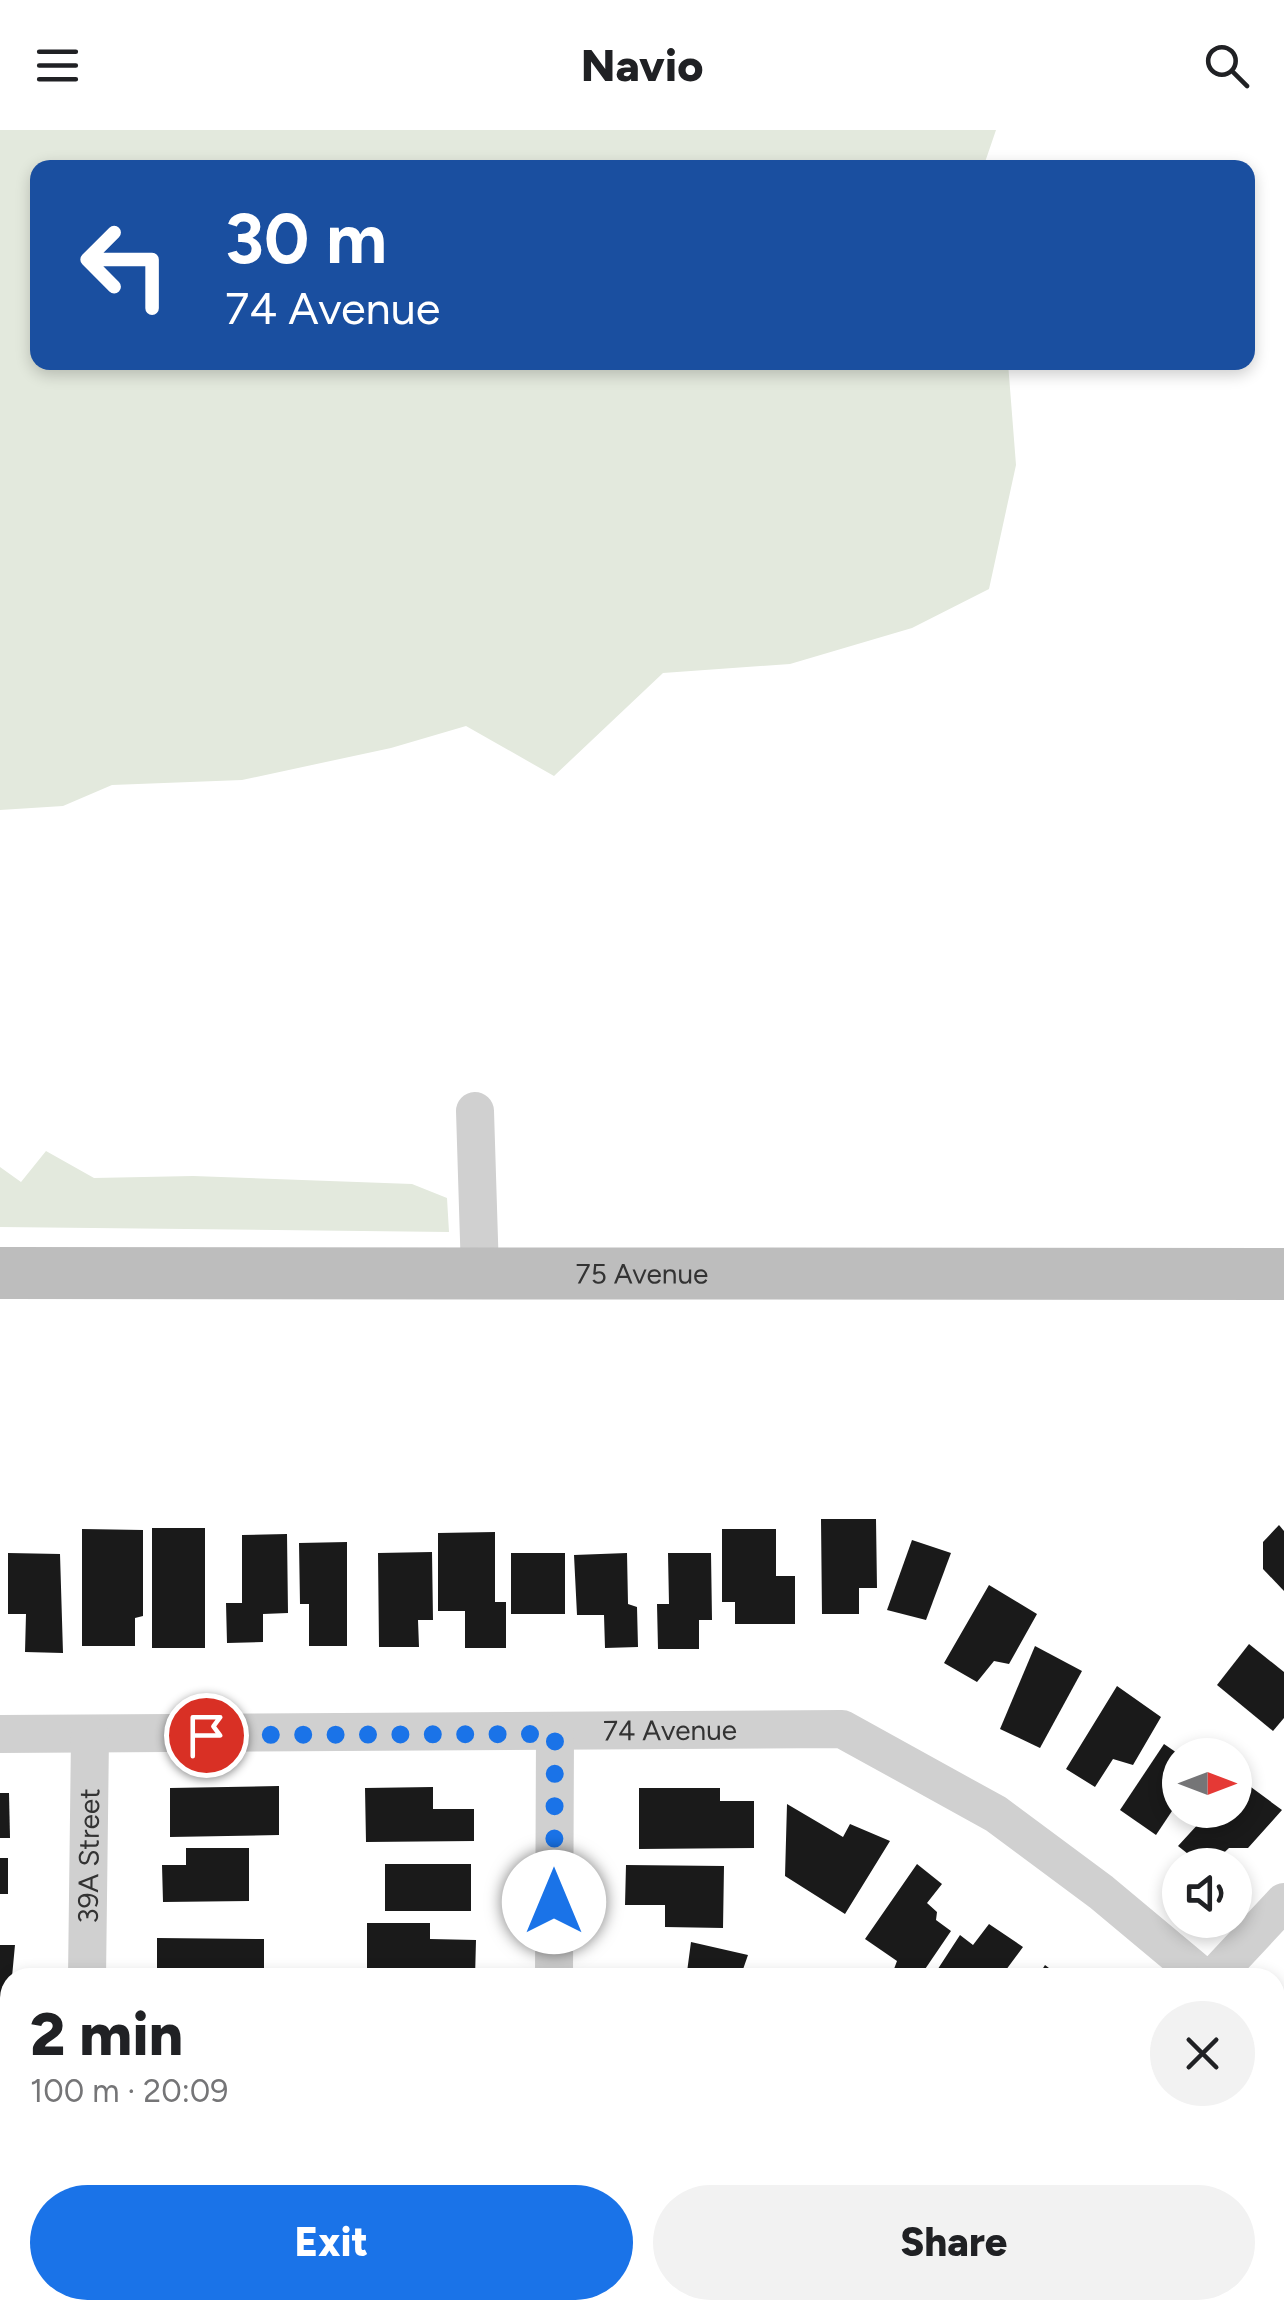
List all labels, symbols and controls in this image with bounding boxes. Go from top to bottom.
icon: menu [30,38,85,93]
text: Navio [581,38,703,92]
icon: search [1199,38,1254,93]
text: 30 m [225,196,387,281]
icon: left [60,200,190,330]
text: 74 Avenue [225,281,440,335]
street label: 75 Avenue [576,1256,708,1291]
pin [164,1693,249,1778]
icon: arrive [179,1708,234,1763]
street label: 74 Avenue [603,1713,737,1747]
north arrow [1162,1738,1252,1828]
map controls [1162,1738,1252,1938]
street label: 39A Street [71,1788,106,1924]
button: sound [1162,1848,1252,1938]
position arrow [502,1850,606,1954]
text: 2 min [30,1998,183,2070]
button: close [1150,2001,1255,2106]
text: 100 m · 20:09 [30,2072,228,2110]
button: Exit [30,2185,633,2300]
button: Share [653,2185,1255,2300]

